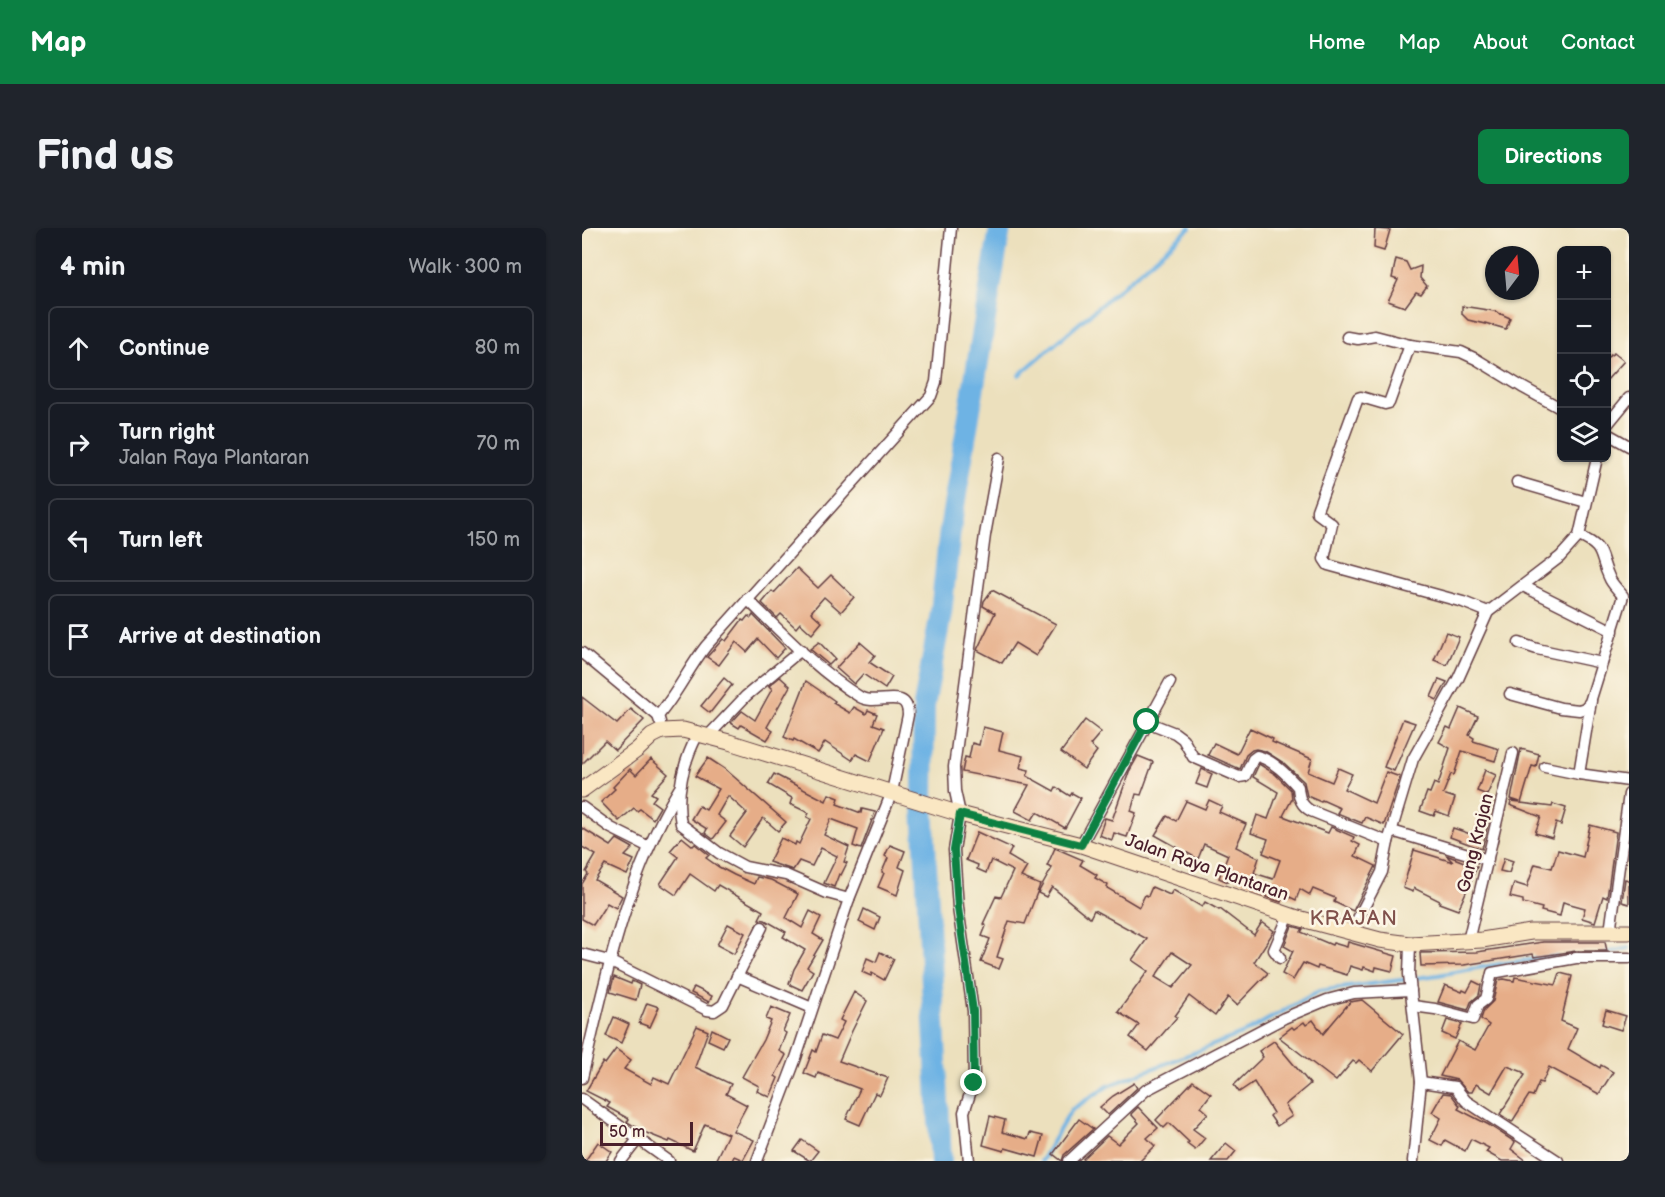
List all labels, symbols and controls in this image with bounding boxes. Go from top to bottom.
text: Map [30,26,86,59]
text: Home [1308,30,1365,55]
text: Map [1398,30,1440,55]
text: About [1473,30,1528,55]
text: Contact [1561,30,1635,55]
button: Directions [1478,129,1629,184]
text: Find us [36,131,174,182]
north arrow [1485,246,1539,300]
map controls [1557,246,1611,462]
button: + [1557,246,1611,300]
text: 4 min [60,252,125,283]
text: Walk · 300 m [409,255,522,279]
button: − [1557,300,1611,354]
icon: ahead [62,332,95,365]
text: Continue [119,335,209,362]
text: 80 m [475,336,520,360]
button: locate [1557,354,1611,408]
button: layers [1557,408,1611,462]
text: Turn right [119,419,215,446]
icon: right [62,428,95,461]
text: 70 m [476,432,520,456]
text: Jalan Raya Plantaran [119,446,309,470]
icon: left [62,524,95,557]
text: Turn left [119,527,203,554]
text: 150 m [467,528,520,552]
icon: arrive [62,620,95,653]
text: Arrive at destination [119,623,321,650]
route start [1133,708,1159,734]
street label: Gang Krajan [1453,791,1498,895]
street label: Jalan Raya Plantaran [1122,830,1291,905]
district label: KRAJAN [1310,906,1398,931]
route end [960,1069,986,1095]
scale bar [600,1119,693,1146]
text: 50 m [609,1123,645,1142]

